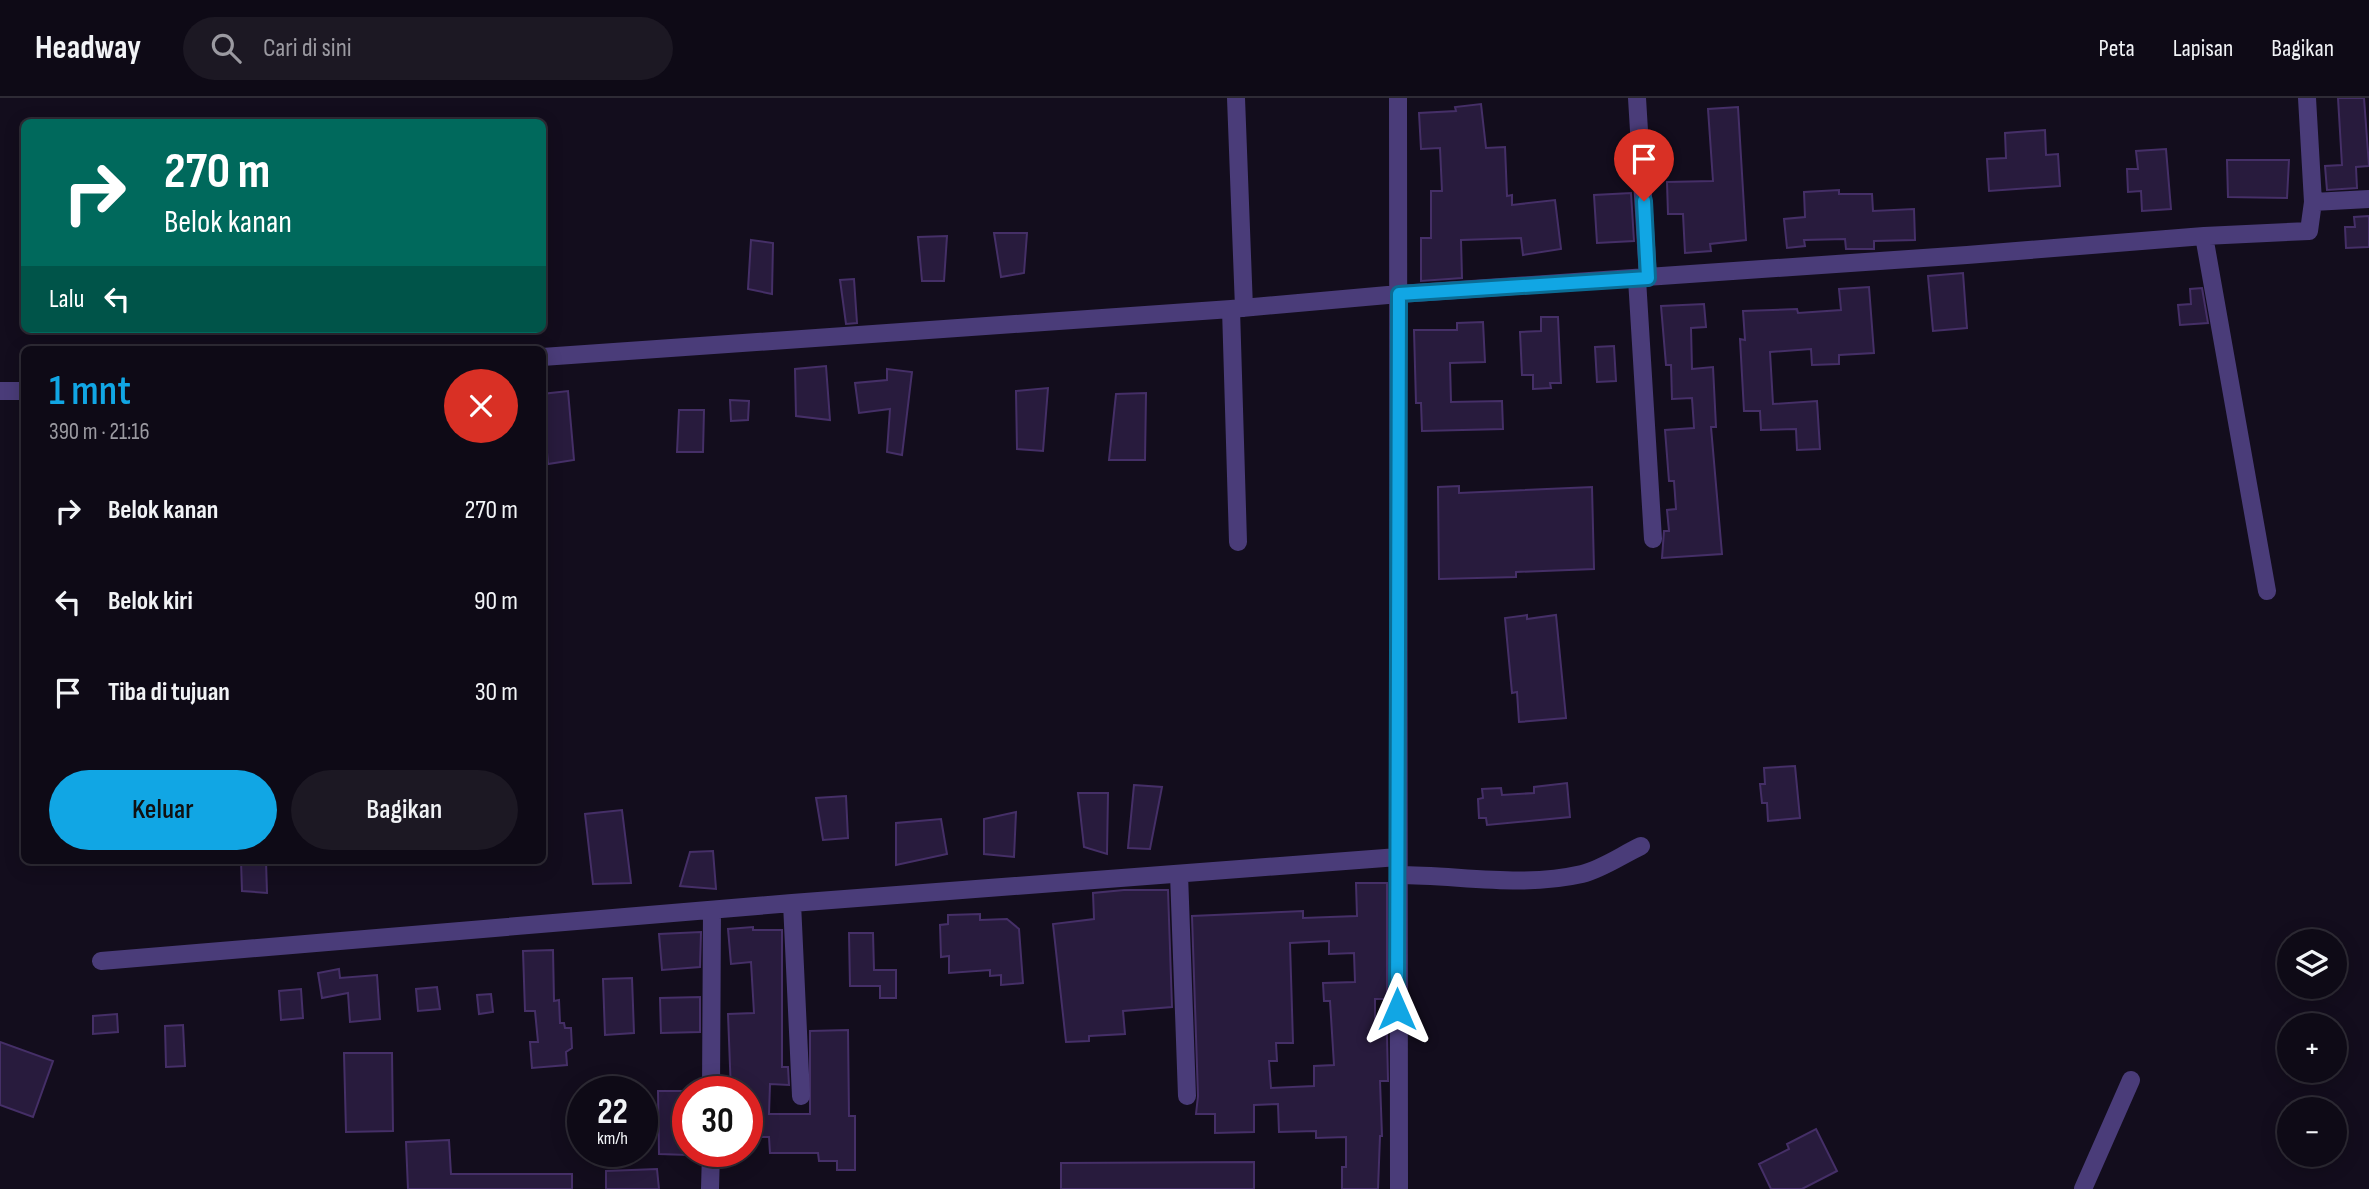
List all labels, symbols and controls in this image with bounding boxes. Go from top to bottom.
search box [183,17,673,80]
text: Headway [35,28,141,68]
icon: search [207,29,245,67]
text: Cari di sini [263,33,352,64]
text: Peta [2099,34,2135,63]
text: Lapisan [2173,34,2233,63]
text: Bagikan [2271,34,2334,63]
pin [1614,129,1674,201]
icon: arrive [1625,140,1663,178]
text: 270 m [164,143,270,202]
icon: right [49,147,140,238]
text: Belok kanan [164,203,292,242]
icon: left [98,280,136,318]
text: Lalu [49,284,84,315]
text: 1 mnt [49,366,131,417]
button: close [444,369,518,443]
text: 390 m · 21:16 [49,418,149,446]
icon: right [49,492,87,530]
text: Belok kanan [108,495,218,526]
text: 270 m [465,495,518,526]
icon: left [49,583,87,621]
text: Belok kiri [108,586,193,617]
text: 90 m [474,586,518,617]
icon: arrive [49,674,87,712]
text: Tiba di tujuan [108,677,230,708]
text: 30 m [475,677,518,708]
button: Keluar [49,770,277,850]
button: Bagikan [291,770,518,850]
map controls [2277,929,2347,1167]
button: layers [2277,929,2347,999]
position arrow [1360,972,1434,1046]
button: + [2277,1013,2347,1083]
speed limit sign: 30 [672,1076,763,1167]
text: 22 [597,1091,628,1134]
button: − [2277,1097,2347,1167]
text: km/h [597,1128,628,1149]

